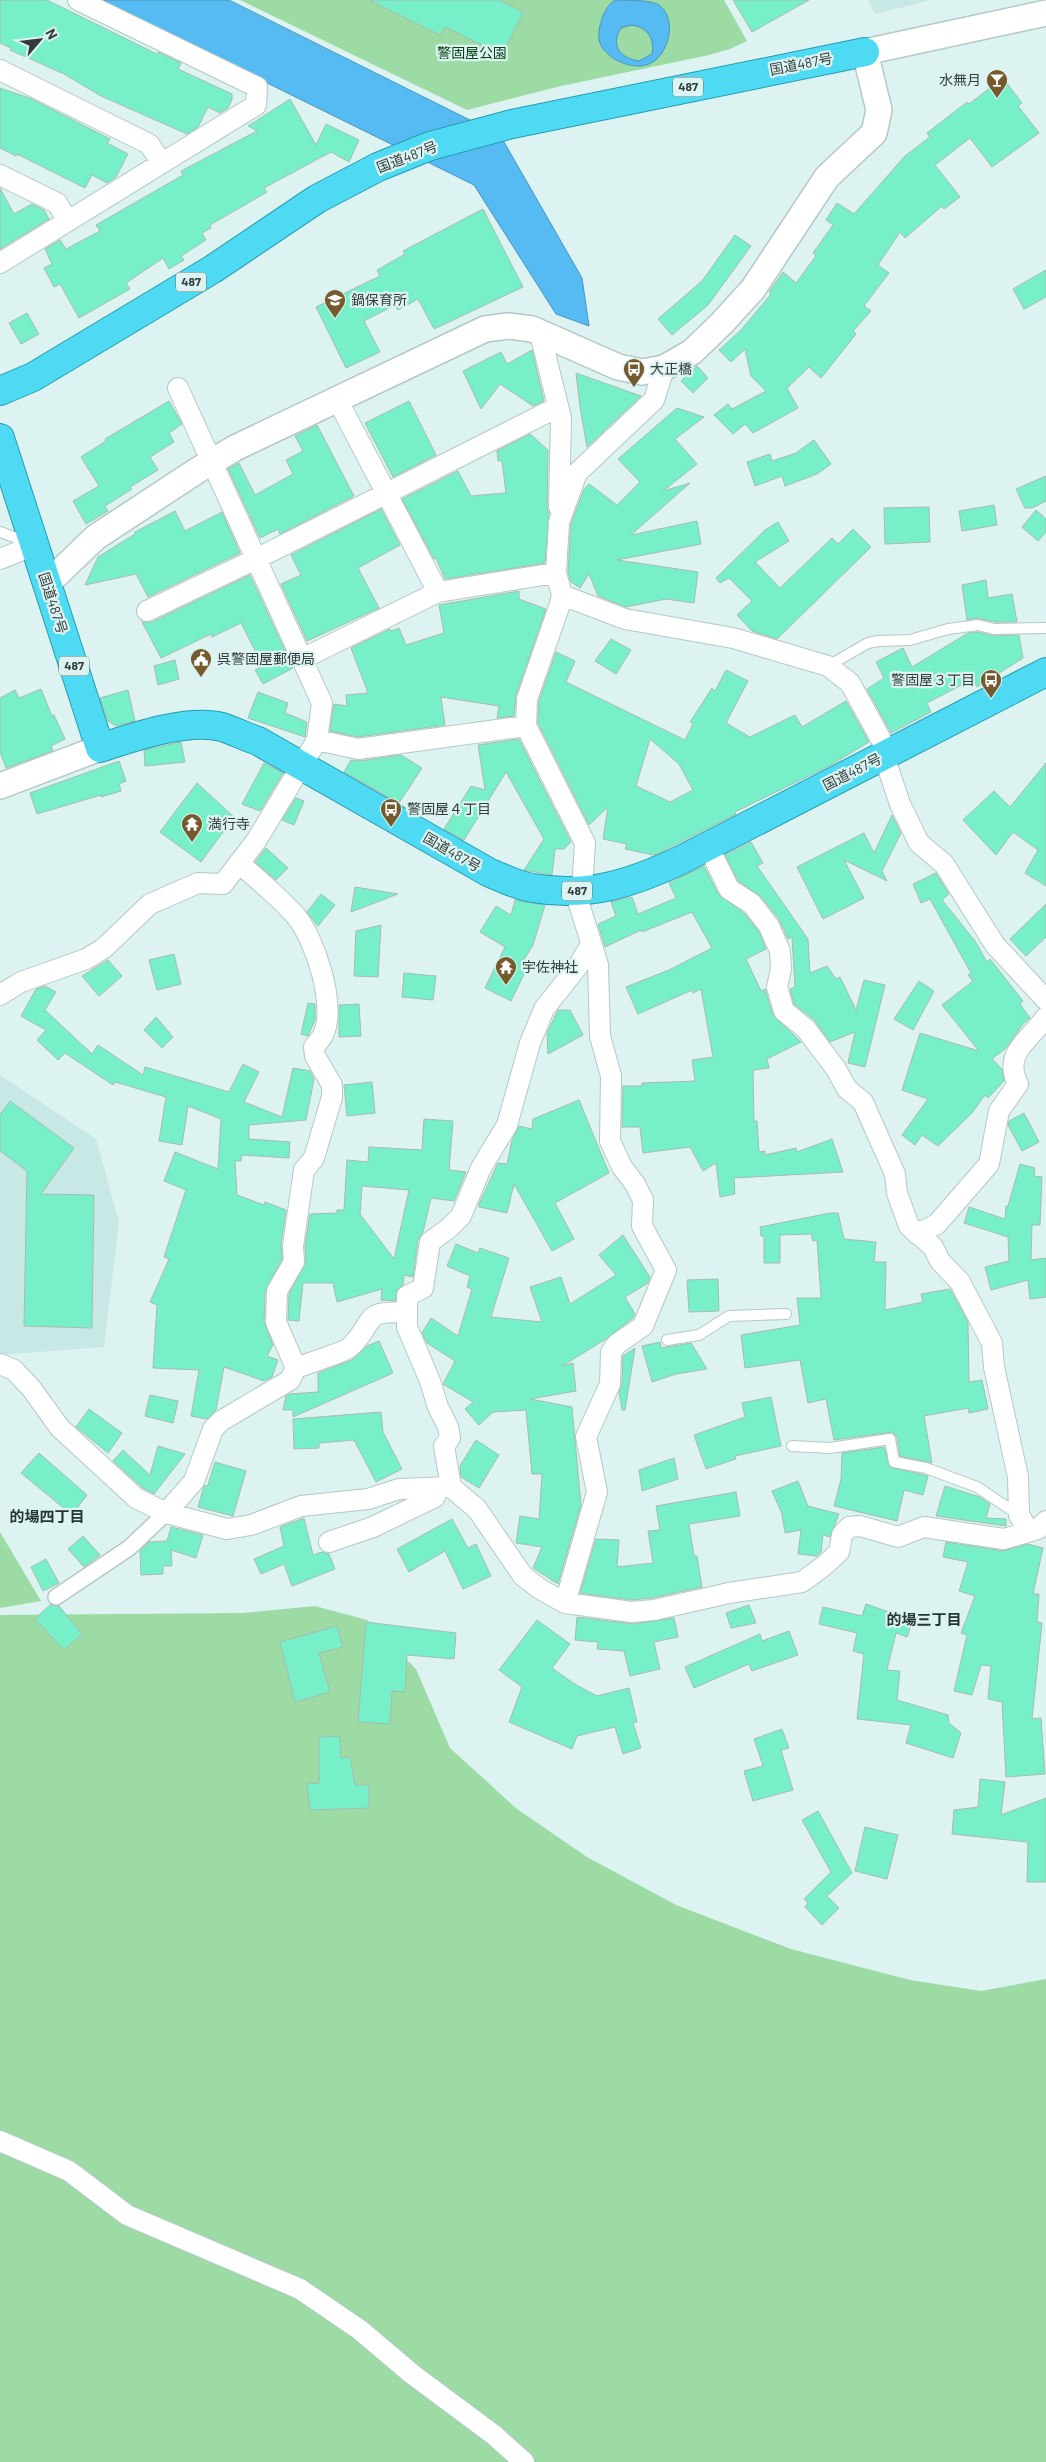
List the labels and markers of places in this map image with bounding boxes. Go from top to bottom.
bar icon: 水無月 [985,68,1009,99]
place label: 水無月 [939,71,981,88]
school or university icon: 鍋保育所 [323,288,347,319]
place label: 鍋保育所 [351,291,407,308]
bus stop icon: 大正橋 [622,357,646,388]
place label: 大正橋 [650,360,692,377]
public building icon: 呉警固屋郵便局 [189,647,213,678]
place label: 呉警固屋郵便局 [217,650,315,667]
bus stop icon: 警固屋３丁目 [979,668,1003,699]
place label: 警固屋３丁目 [891,671,975,688]
bus stop icon: 警固屋４丁目 [379,797,403,828]
place label: 警固屋４丁目 [407,800,491,817]
temple icon: 満行寺 [180,812,204,843]
place label: 満行寺 [208,815,250,832]
temple icon: 宇佐神社 [494,955,518,986]
place label: 宇佐神社 [522,958,578,975]

